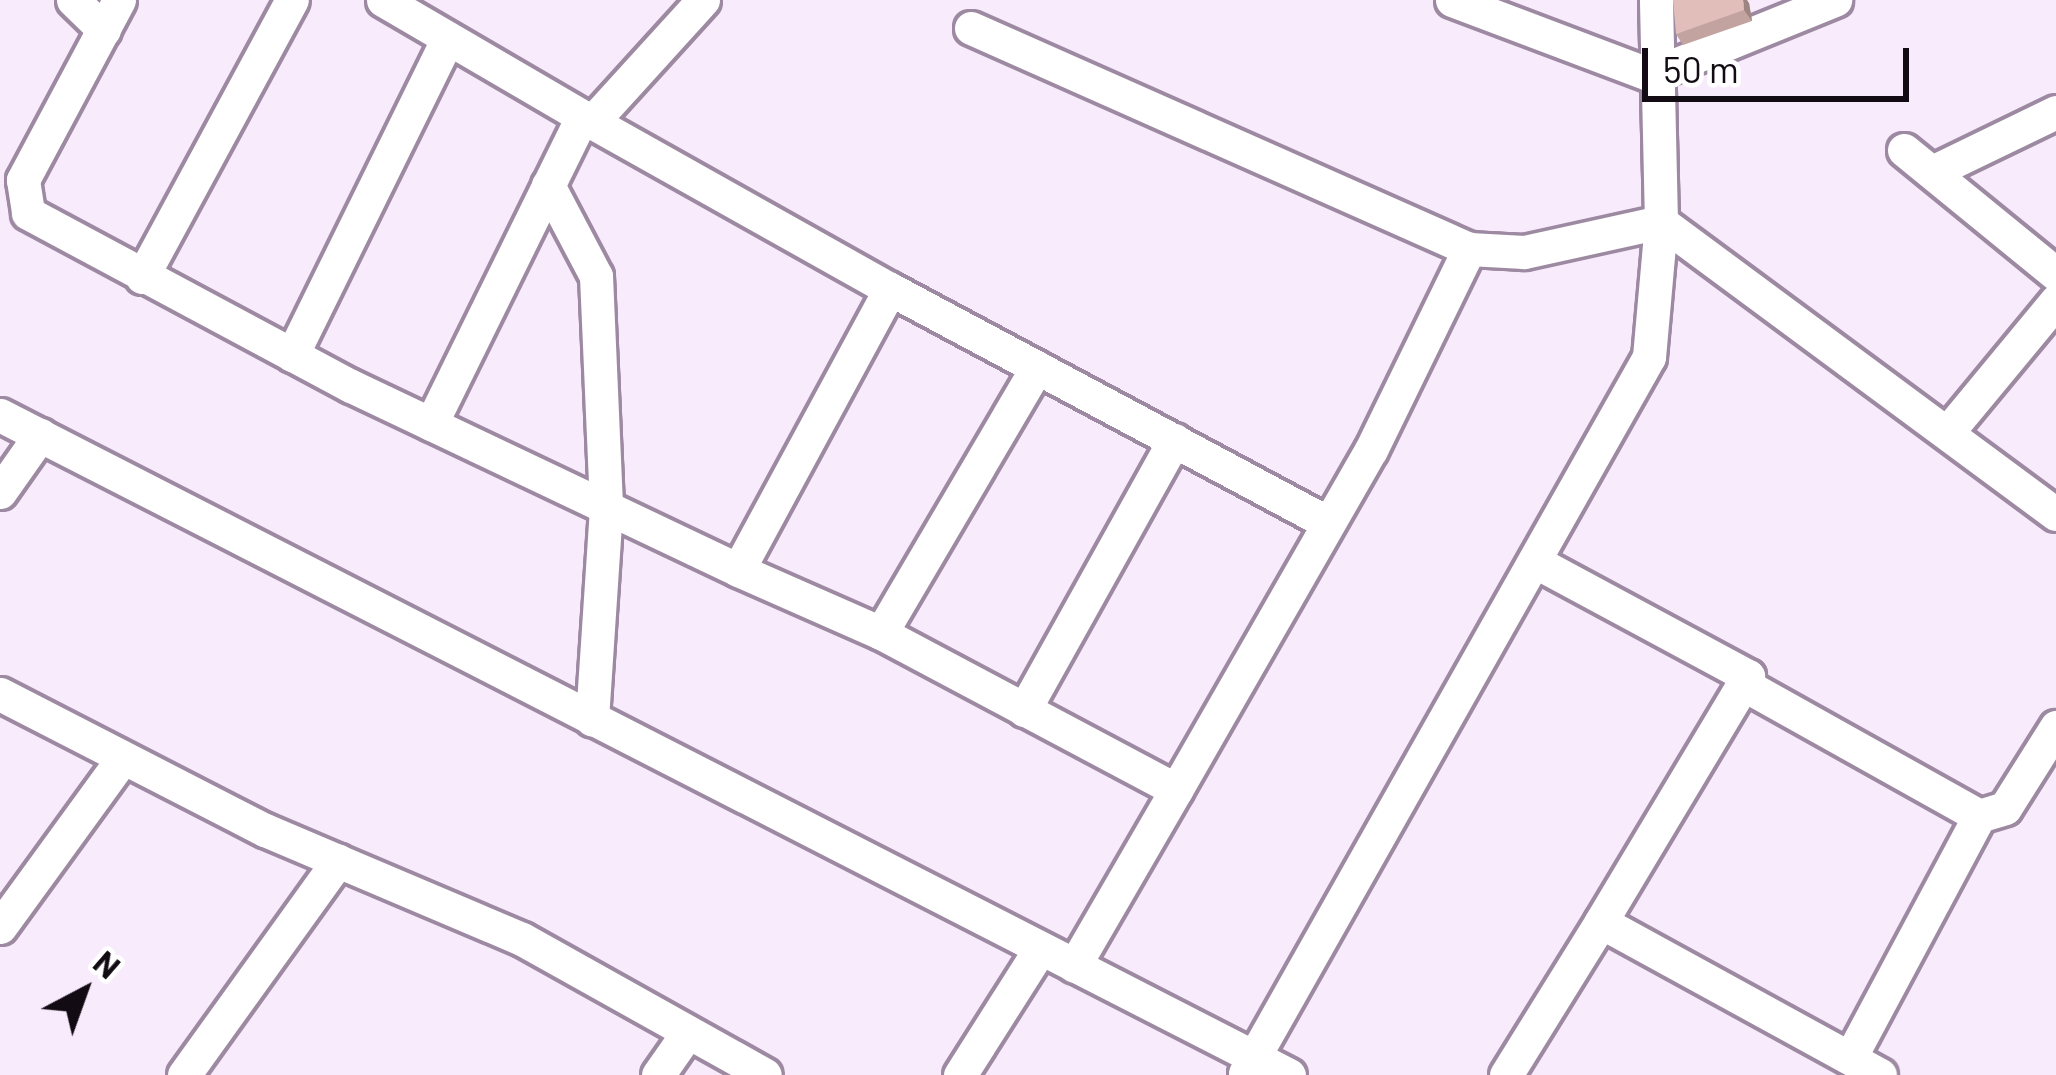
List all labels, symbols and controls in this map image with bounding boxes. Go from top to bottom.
scale bar [1648,24,1915,98]
text: 50 m [1663,47,1739,90]
north arrow [24,931,144,1051]
text: N [86,942,129,986]

